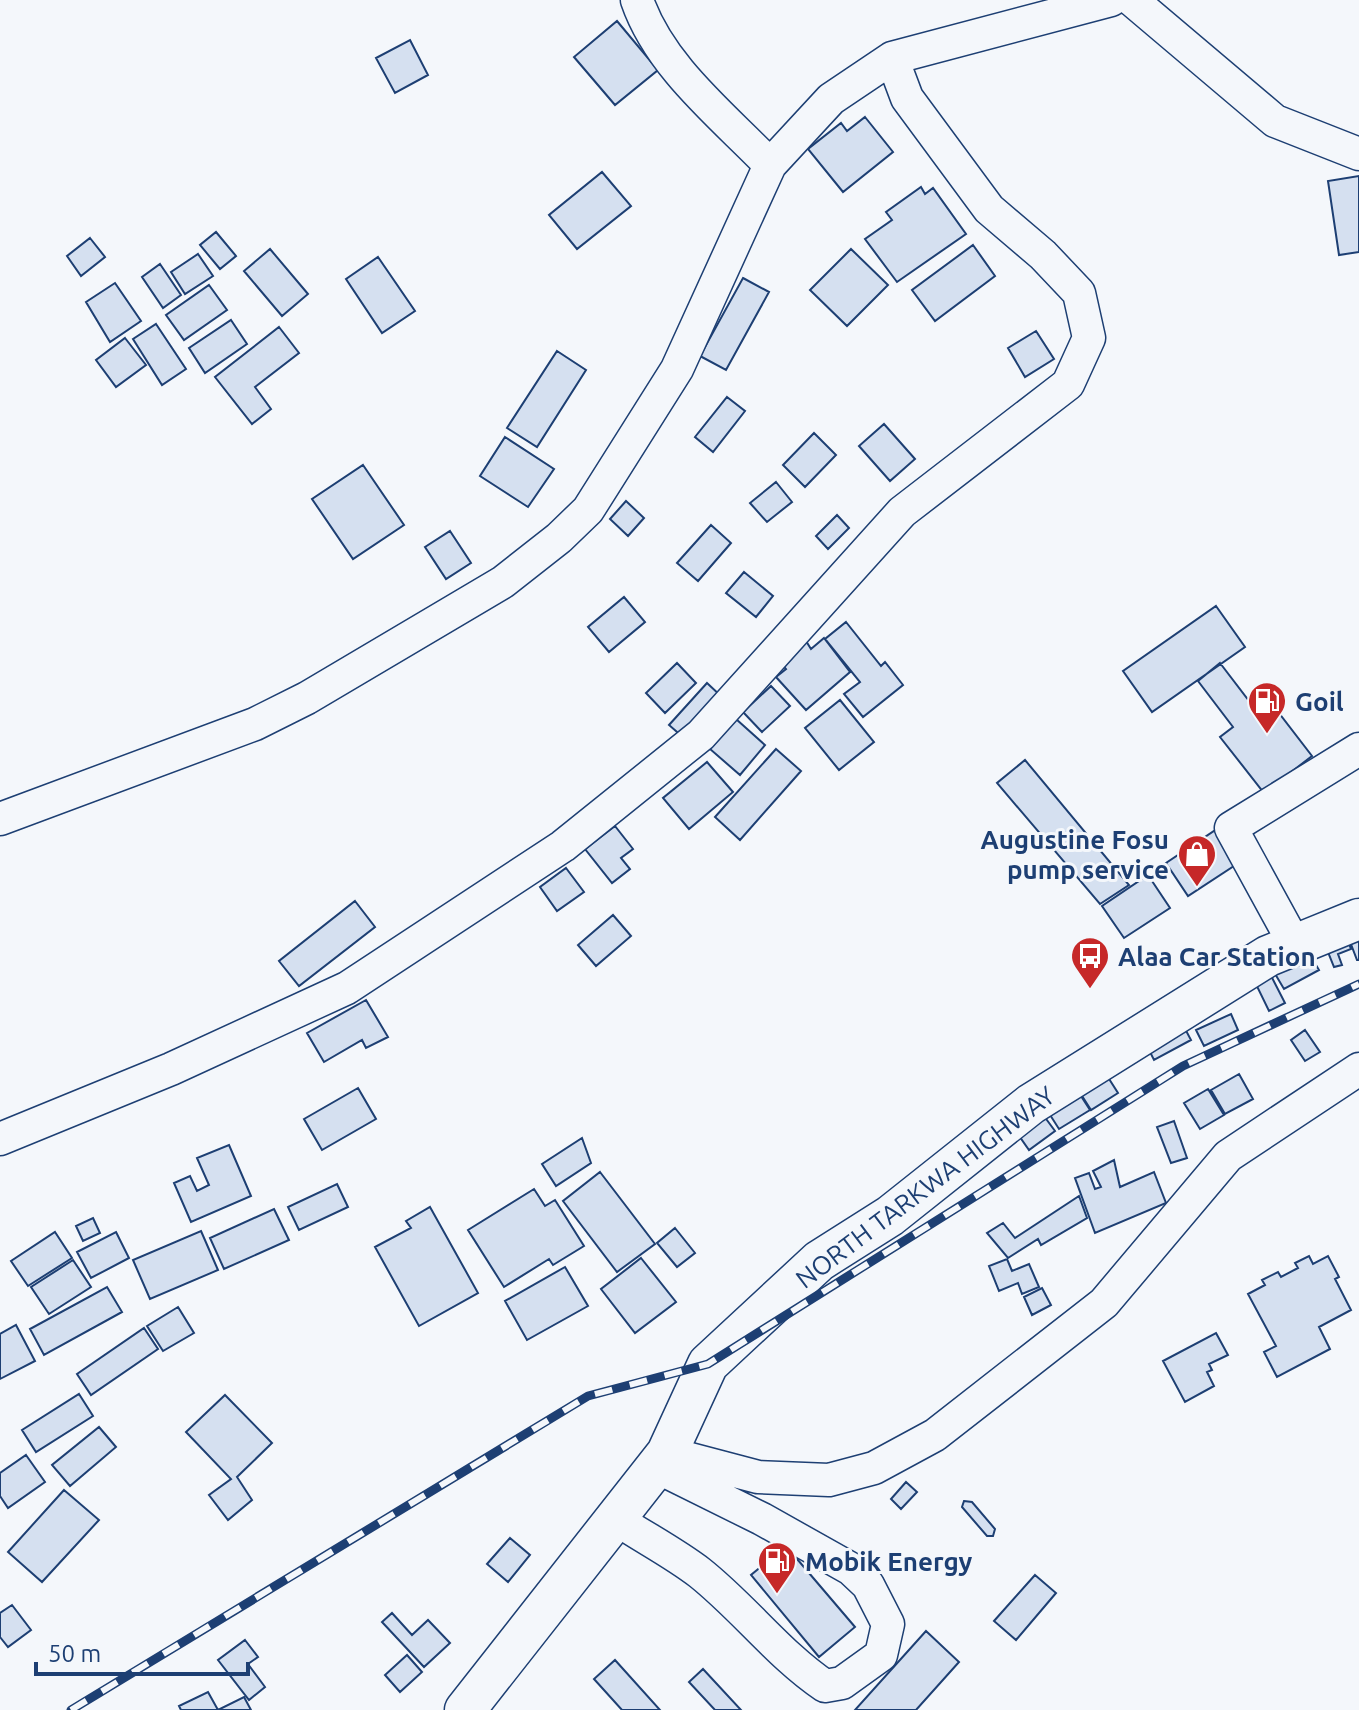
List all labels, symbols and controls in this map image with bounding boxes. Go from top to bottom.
fuel station icon: Goil [1246,680,1288,735]
place label: Goil [1295,687,1344,716]
place label: Augustine Fosu pump service [980,825,1169,884]
shop icon: Augustine Fosu pump service [1176,833,1218,888]
bus stop icon: Alaa Car Station [1069,935,1111,990]
place label: Alaa Car Station [1118,942,1316,971]
street label: NORTH TARKWA HIGHWAY [790,1080,1060,1294]
fuel station icon: Mobik Energy [756,1540,798,1595]
place label: Mobik Energy [805,1547,972,1576]
scale bar [36,1626,248,1676]
text: 50 m [48,1640,101,1667]

